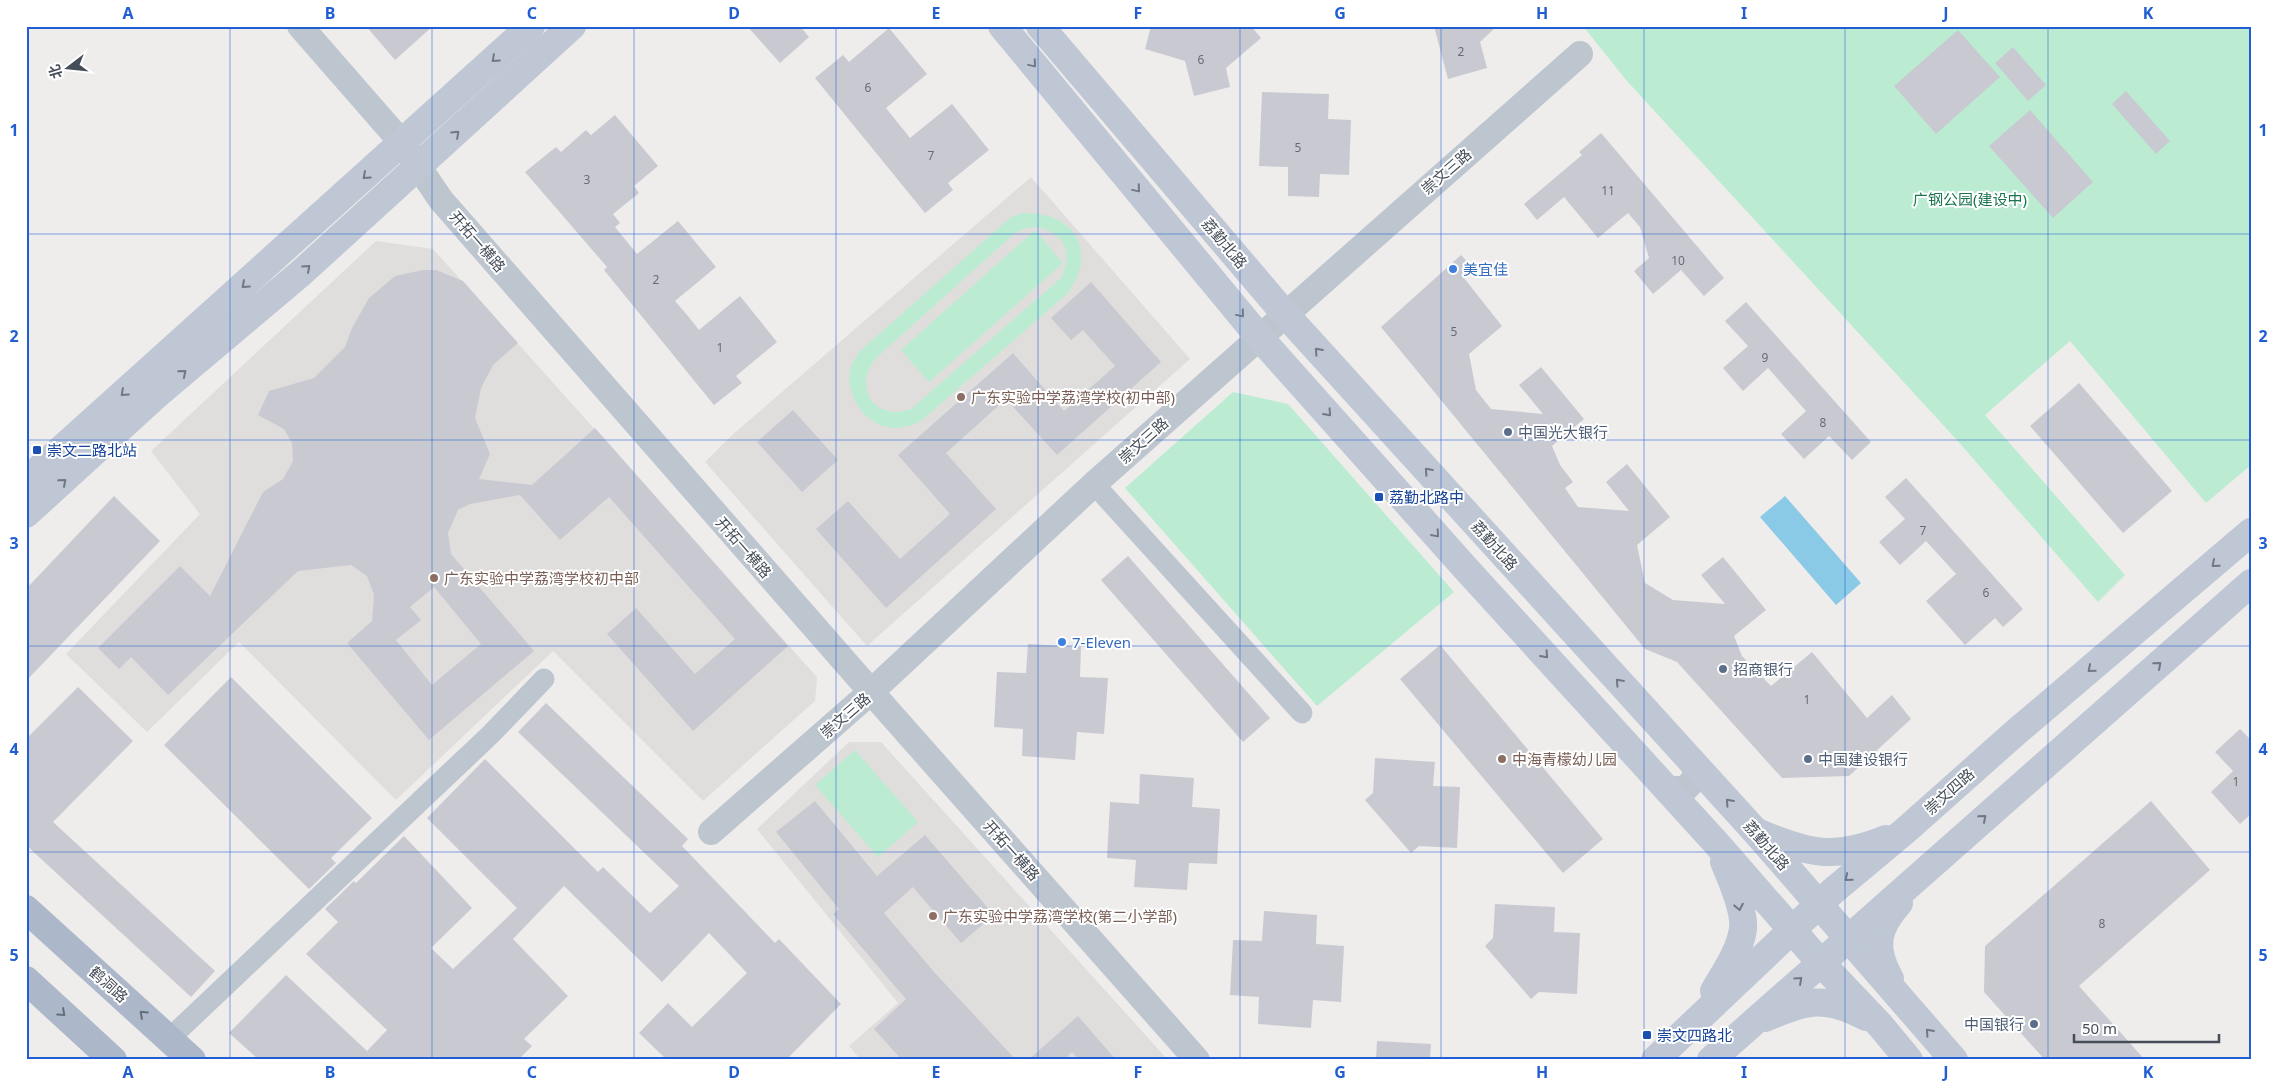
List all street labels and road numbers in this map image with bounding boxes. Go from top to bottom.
street label: 崇文三路 [1417,144,1475,198]
street label: 开拓一横路 [446,206,510,276]
street label: 荔勤北路 [1198,214,1252,272]
street label: 崇文三路 [1114,412,1172,468]
street label: 开拓一横路 [712,512,776,582]
street label: 荔勤北路 [1467,516,1523,574]
street label: 崇文三路 [816,688,874,742]
street label: 崇文四路 [1920,763,1978,819]
street label: 开拓一横路 [979,815,1045,885]
street label: 荔勤北路 [1740,816,1794,874]
street label: 鹤洞路 [86,962,132,1006]

